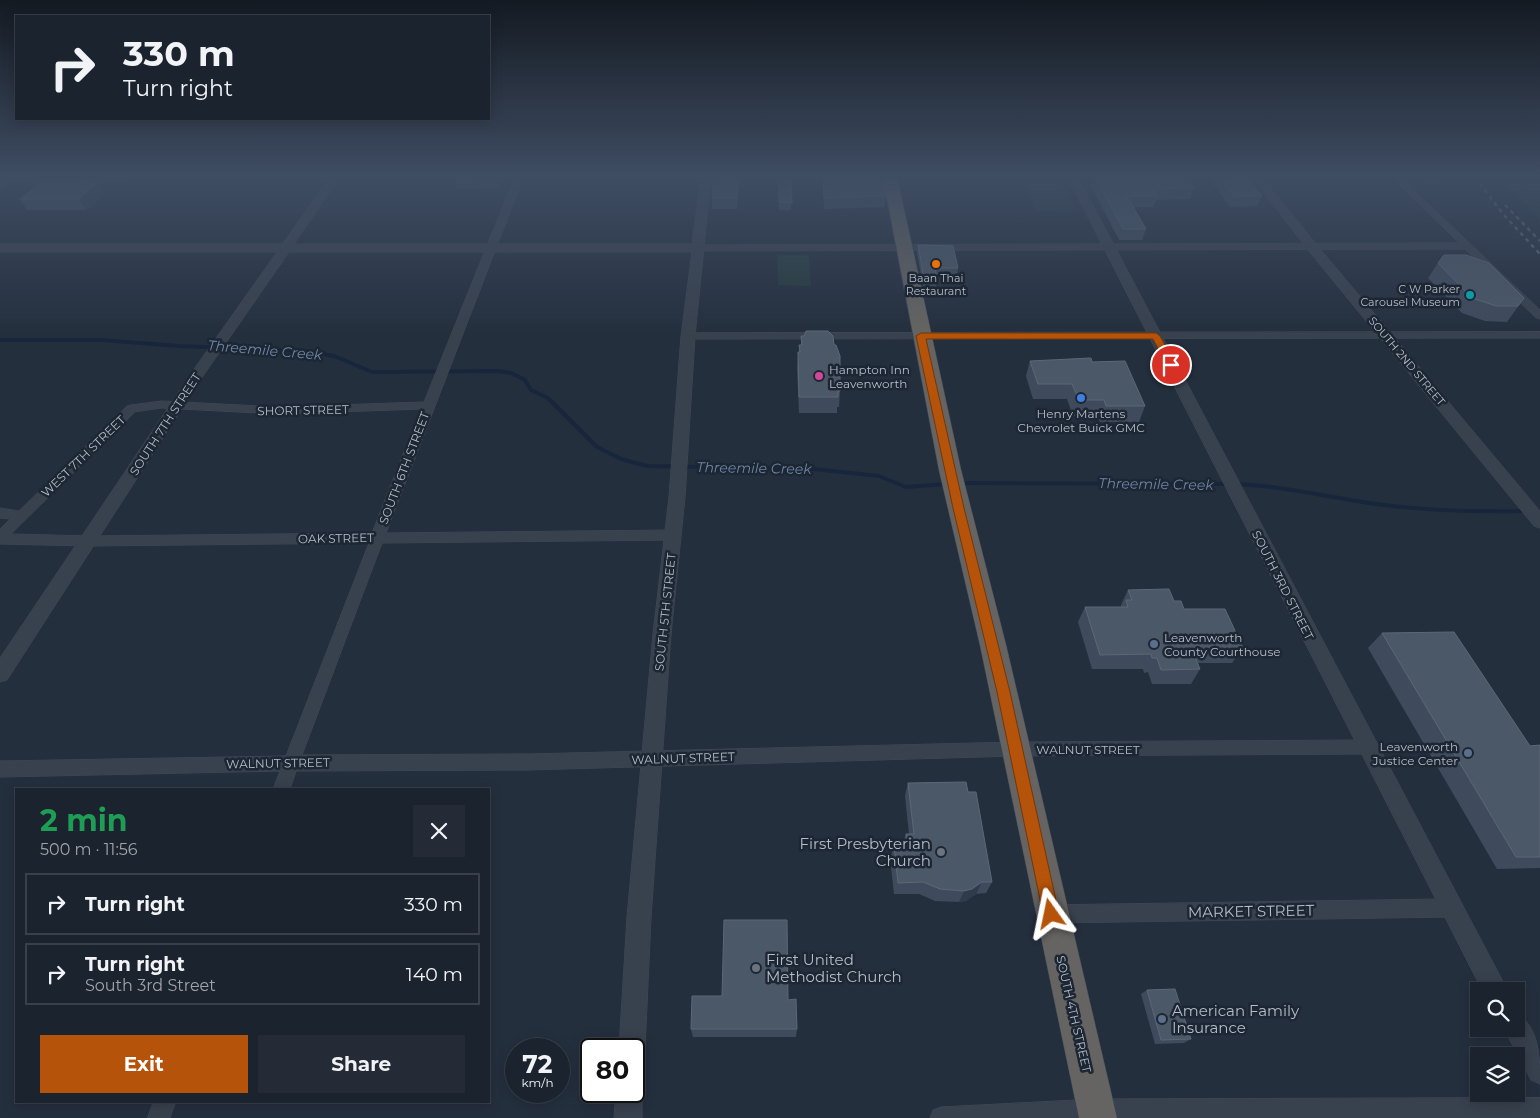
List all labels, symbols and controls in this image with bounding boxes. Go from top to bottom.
text: 330 m [123,32,235,75]
icon: right [40,35,105,100]
text: Turn right [123,75,233,102]
marker: Baan Thai Restaurant [930,258,942,270]
place label: Baan Thai Restaurant [906,271,967,298]
place label: C W Parker Carousel Museum [1360,282,1460,309]
marker: C W Parker Carousel Museum [1464,289,1476,301]
street label: SOUTH 2ND STREET [1366,314,1449,409]
water label: Threemile Creek [207,336,324,364]
pin [1150,344,1192,386]
icon: arrive [1157,351,1185,379]
place label: Hampton Inn Leavenworth [829,362,910,391]
street label: SOUTH 7TH STREET [126,370,204,478]
marker: Hampton Inn Leavenworth [813,370,825,382]
marker: Henry Martens Chevrolet Buick GMC [1075,392,1087,404]
street label: SHORT STREET [257,402,349,418]
place label: Henry Martens Chevrolet Buick GMC [1017,406,1145,435]
street label: SOUTH 6TH STREET [376,410,432,526]
street label: WEST 7TH STREET [38,412,128,500]
water label: Threemile Creek [696,458,812,478]
water label: Threemile Creek [1098,474,1214,494]
street label: SOUTH 3RD STREET [1249,528,1317,642]
street label: OAK STREET [298,530,374,546]
street label: SOUTH 5TH STREET [651,552,679,672]
place label: Leavenworth County Courthouse [1164,630,1281,659]
marker: Leavenworth County Courthouse [1148,638,1160,650]
place label: Leavenworth Justice Center [1372,739,1458,768]
street label: WALNUT STREET [1036,742,1140,757]
marker: Leavenworth Justice Center [1462,747,1474,759]
street label: WALNUT STREET [631,749,735,767]
street label: WALNUT STREET [226,755,330,771]
text: 2 min [40,802,127,839]
button: close [413,805,465,857]
place label: First Presbyterian Church [800,834,931,870]
text: 500 m · 11:56 [40,840,138,859]
marker: First Presbyterian Church [935,846,947,858]
position arrow [1024,887,1076,939]
icon: right [42,890,70,918]
text: Turn right [85,893,185,916]
text: 330 m [404,893,463,916]
street label: MARKET STREET [1188,900,1315,922]
place label: First United Methodist Church [766,950,902,986]
text: Turn right [85,953,185,976]
street label: SOUTH 4TH STREET [1053,954,1095,1074]
icon: right [42,960,70,988]
marker: First United Methodist Church [750,962,762,974]
text: 140 m [406,963,463,986]
text: South 3rd Street [85,976,216,995]
map controls [1470,982,1525,1102]
button: search [1470,982,1525,1037]
place label: American Family Insurance [1172,1001,1300,1037]
marker: American Family Insurance [1156,1013,1168,1025]
button: Exit [40,1035,248,1093]
button: Share [258,1035,465,1093]
speed limit sign: 80 [580,1038,645,1103]
button: layers [1470,1047,1525,1102]
text: 72 [522,1049,553,1079]
text: km/h [521,1075,554,1090]

